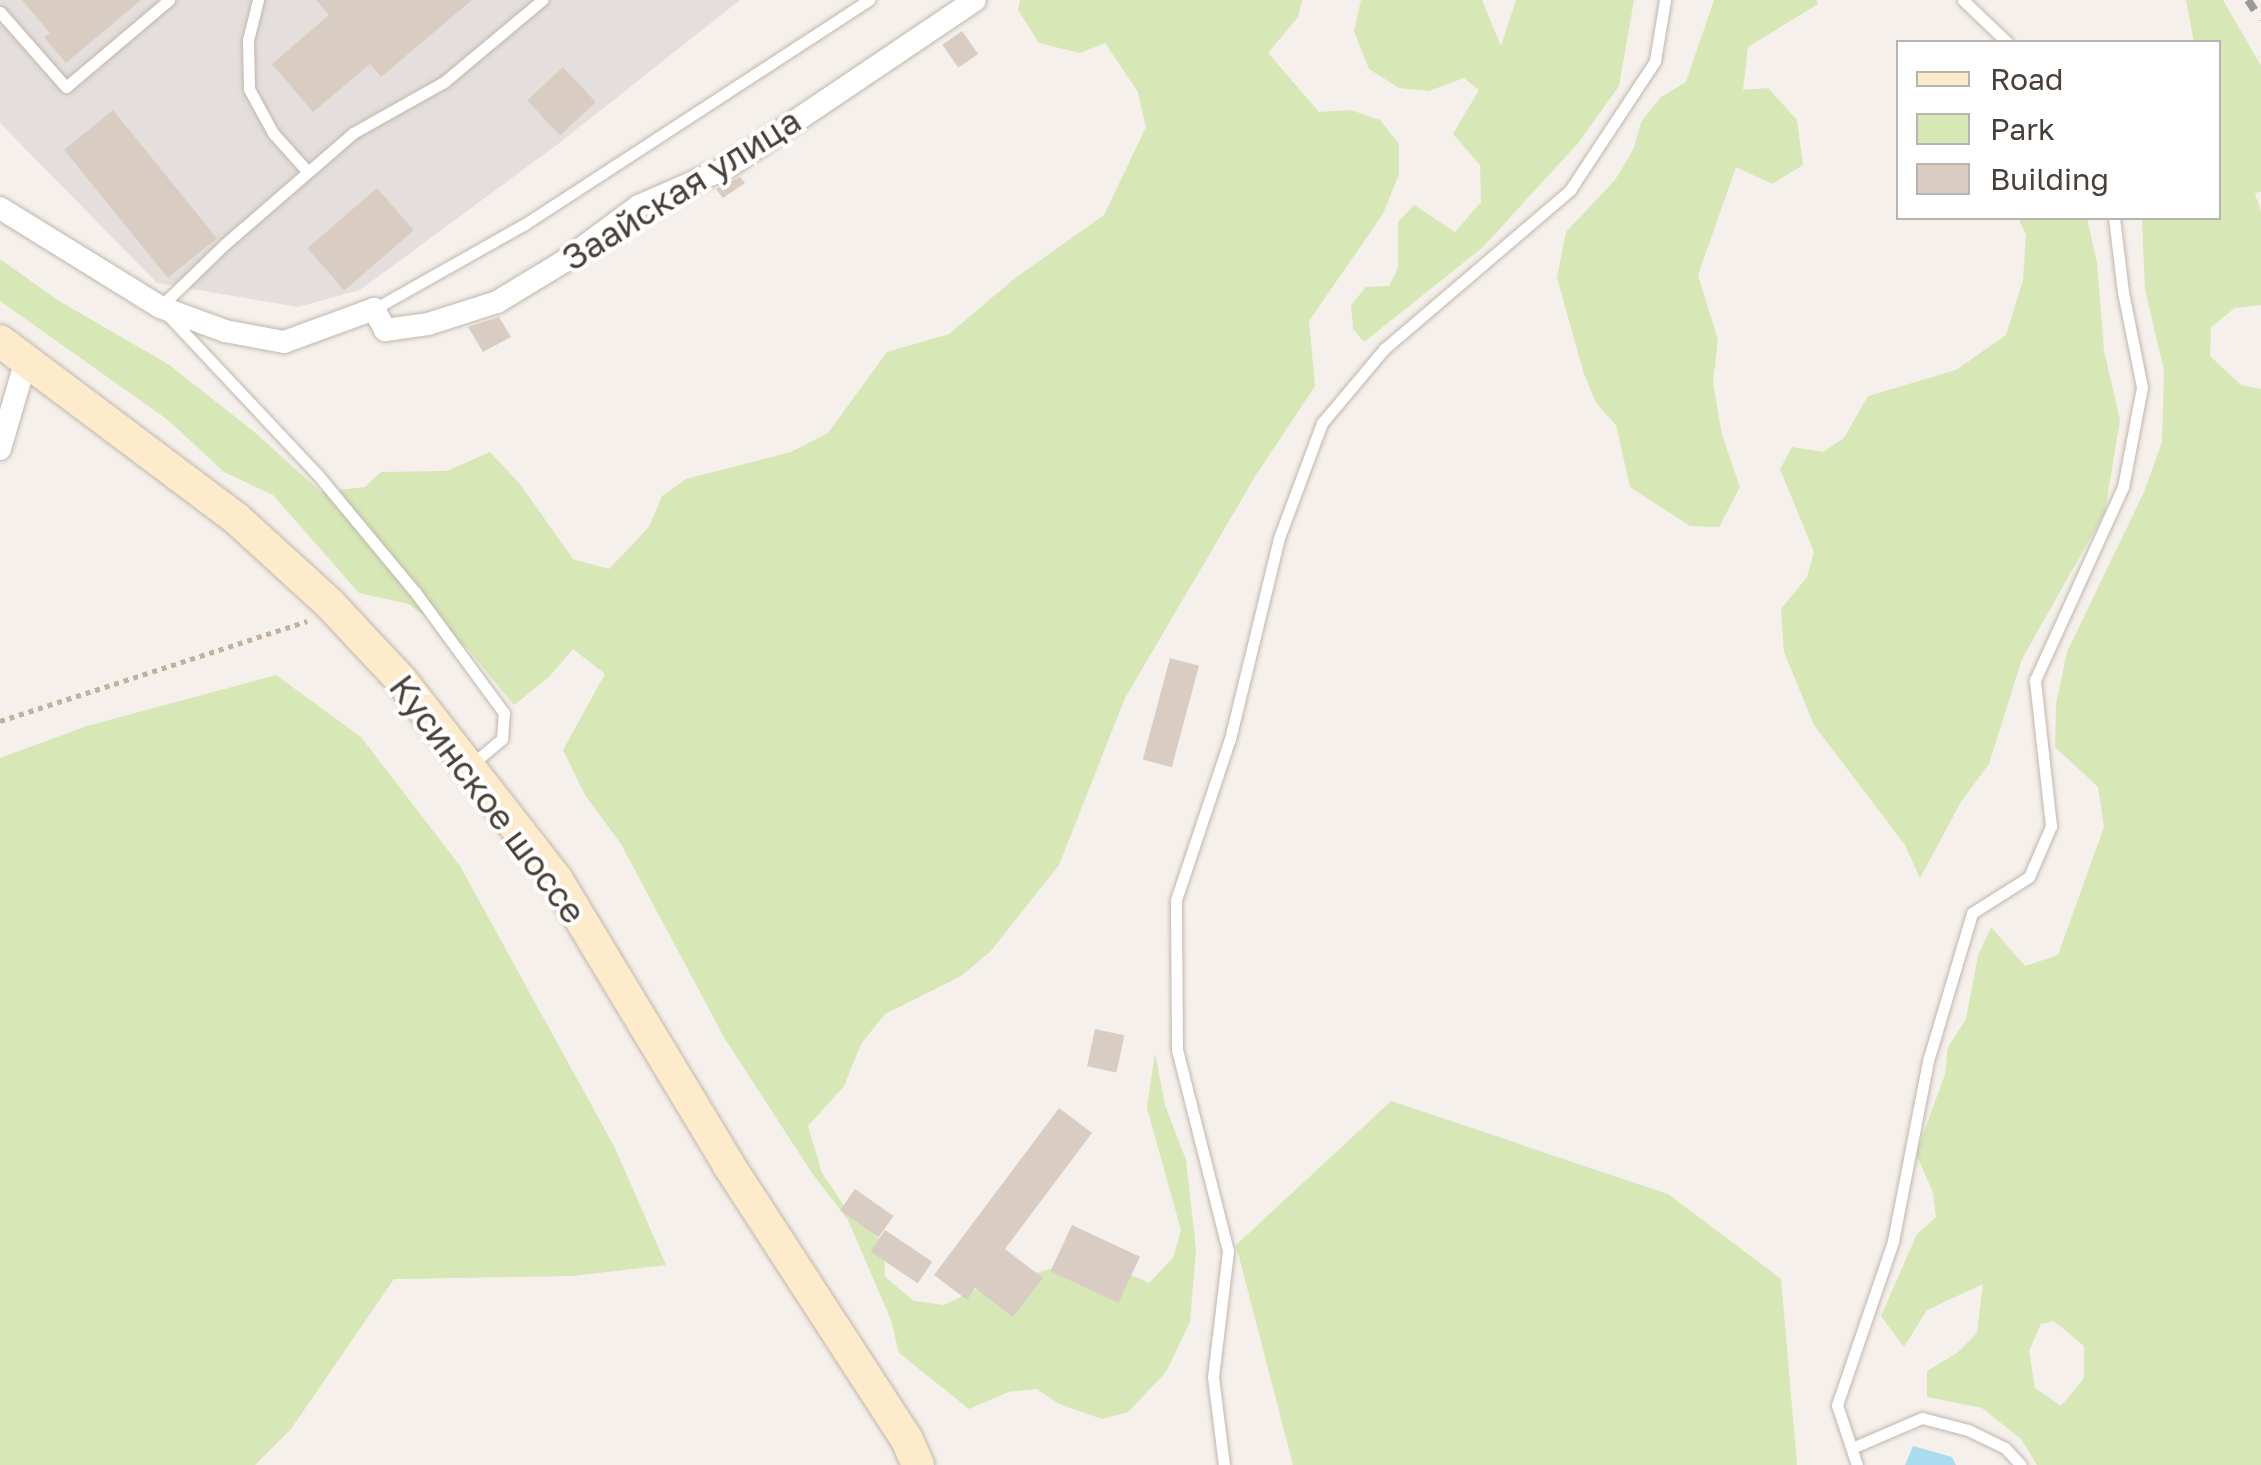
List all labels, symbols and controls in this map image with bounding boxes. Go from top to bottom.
legend [1896,40,2221,220]
text: Road [1990,61,2064,97]
street label: Заайская улица [554,99,808,279]
text: Park [1990,111,2055,147]
text: Building [1990,161,2109,197]
street label: Кусинское шоссе [381,667,595,931]

